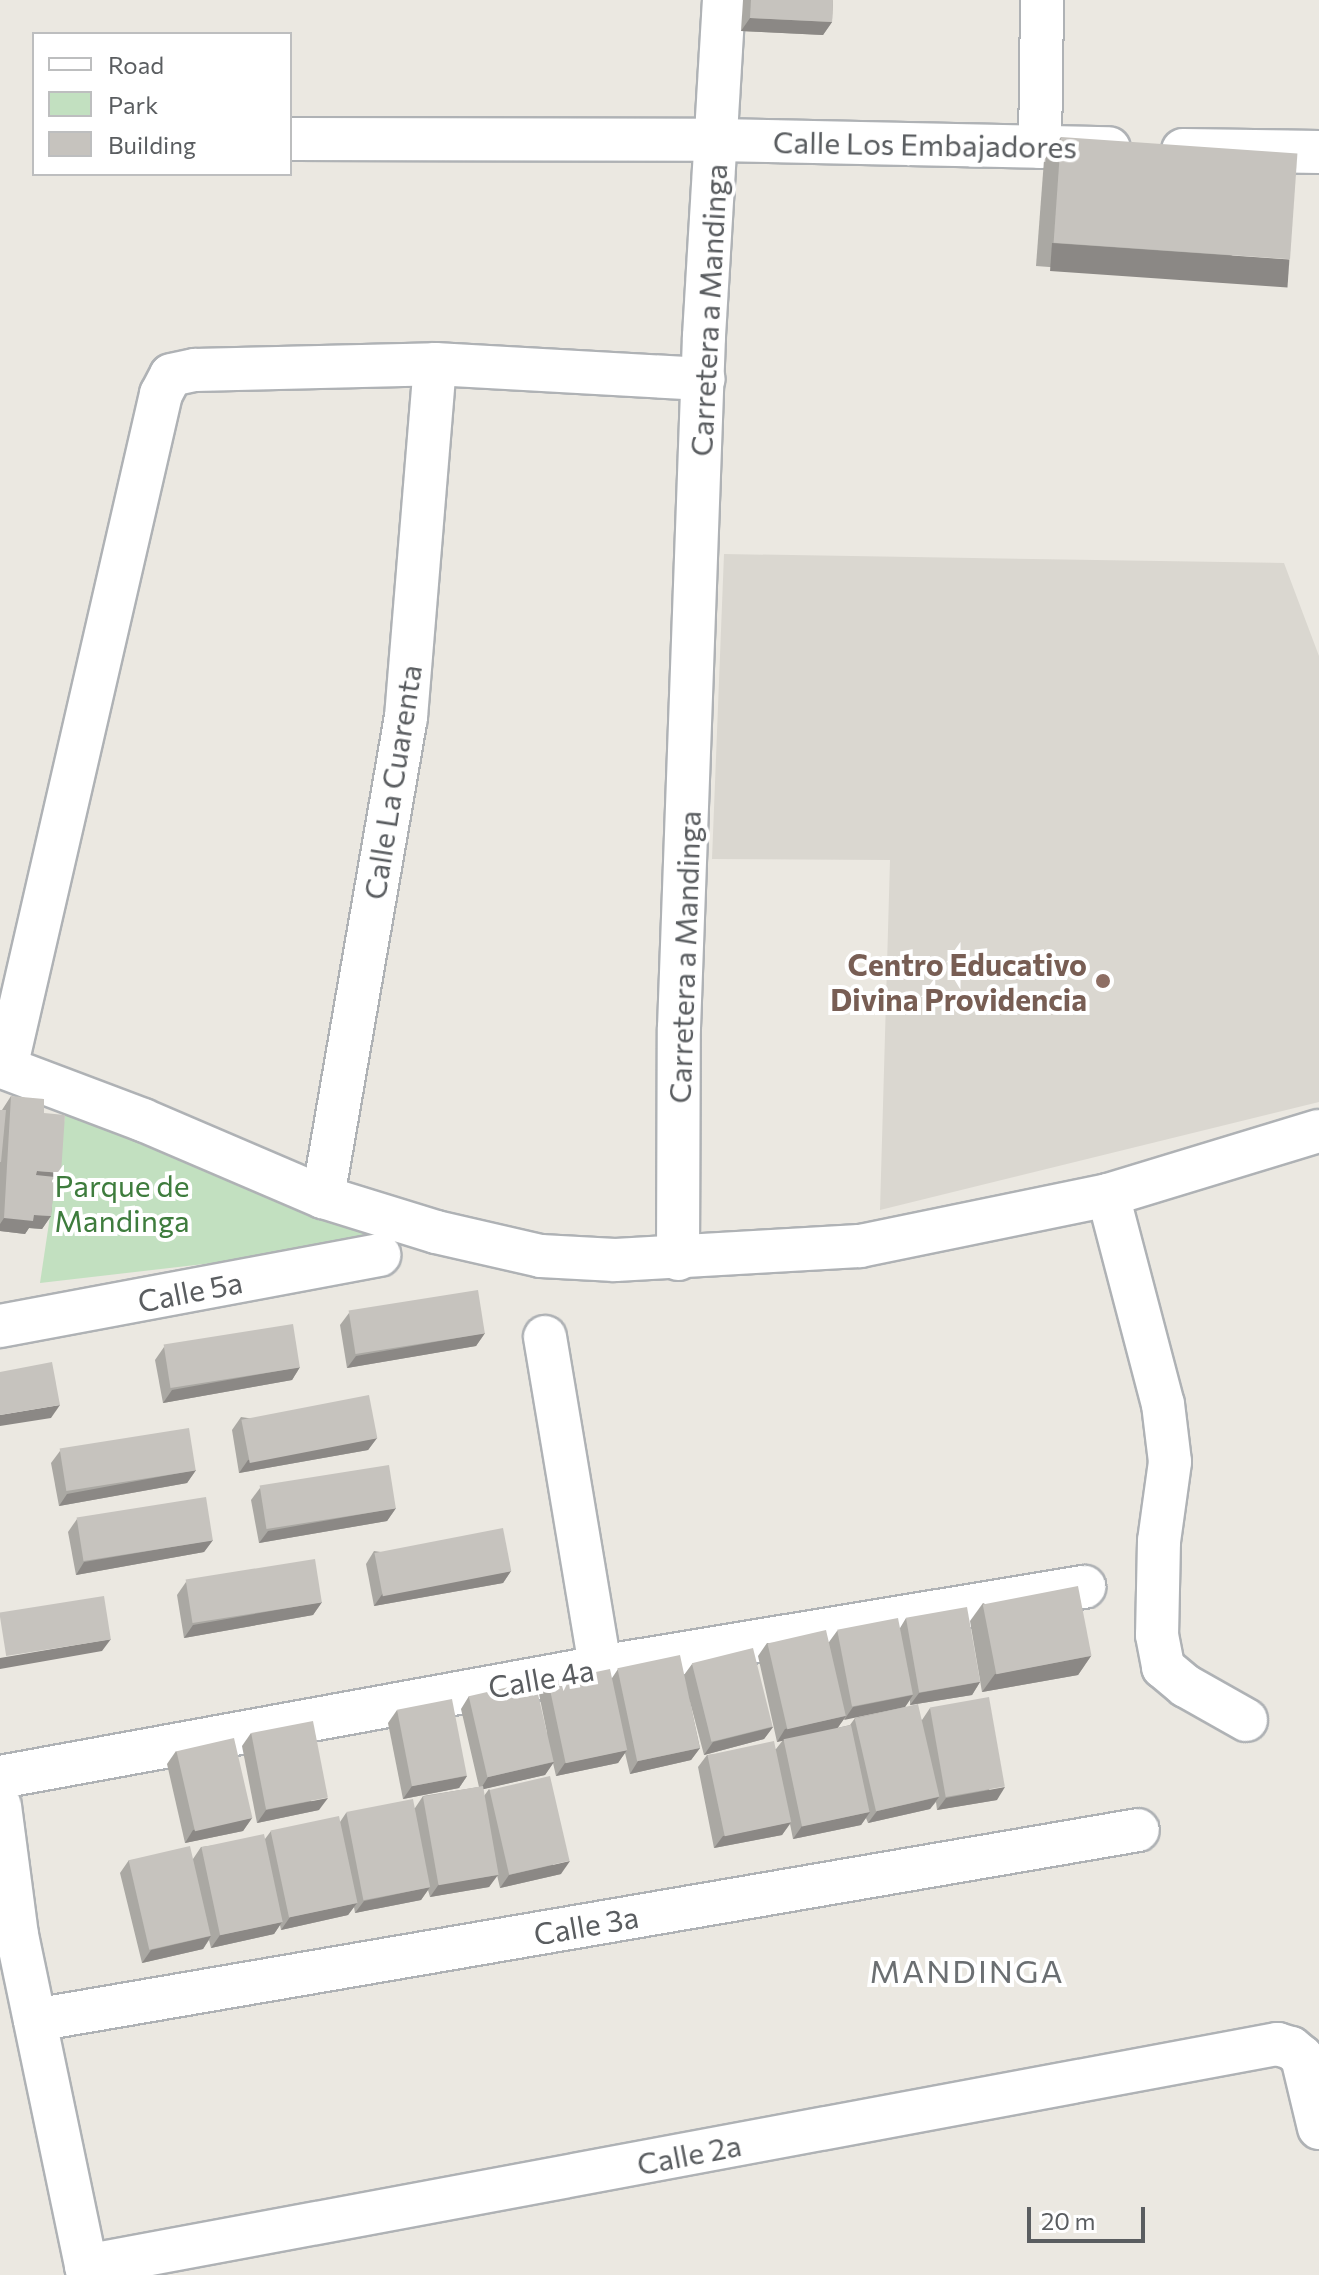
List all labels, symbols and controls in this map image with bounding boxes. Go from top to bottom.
legend [32,32,292,176]
text: Road [108,50,164,79]
text: Park [108,90,158,119]
street label: Calle Los Embajadores [773,123,1077,165]
text: Building [108,130,196,159]
street label: Carretera a Mandinga [682,163,734,457]
street label: Calle La Cuarenta [356,662,428,902]
street label: Carretera a Mandinga [661,810,707,1104]
place label: Centro Educativo Divina Providencia [830,946,1087,1016]
marker: Centro Educativo Divina Providencia [1094,972,1112,990]
park label: Parque de Mandinga [54,1167,190,1238]
street label: Calle 5a [135,1263,245,1319]
street label: Calle 4a [485,1651,597,1705]
street label: Calle 3a [531,1898,641,1952]
district label: MANDINGA [869,1951,1065,1989]
street label: Calle 2a [634,2126,744,2182]
scale bar [1031,2191,1149,2241]
text: 20 m [1041,2206,1095,2235]

